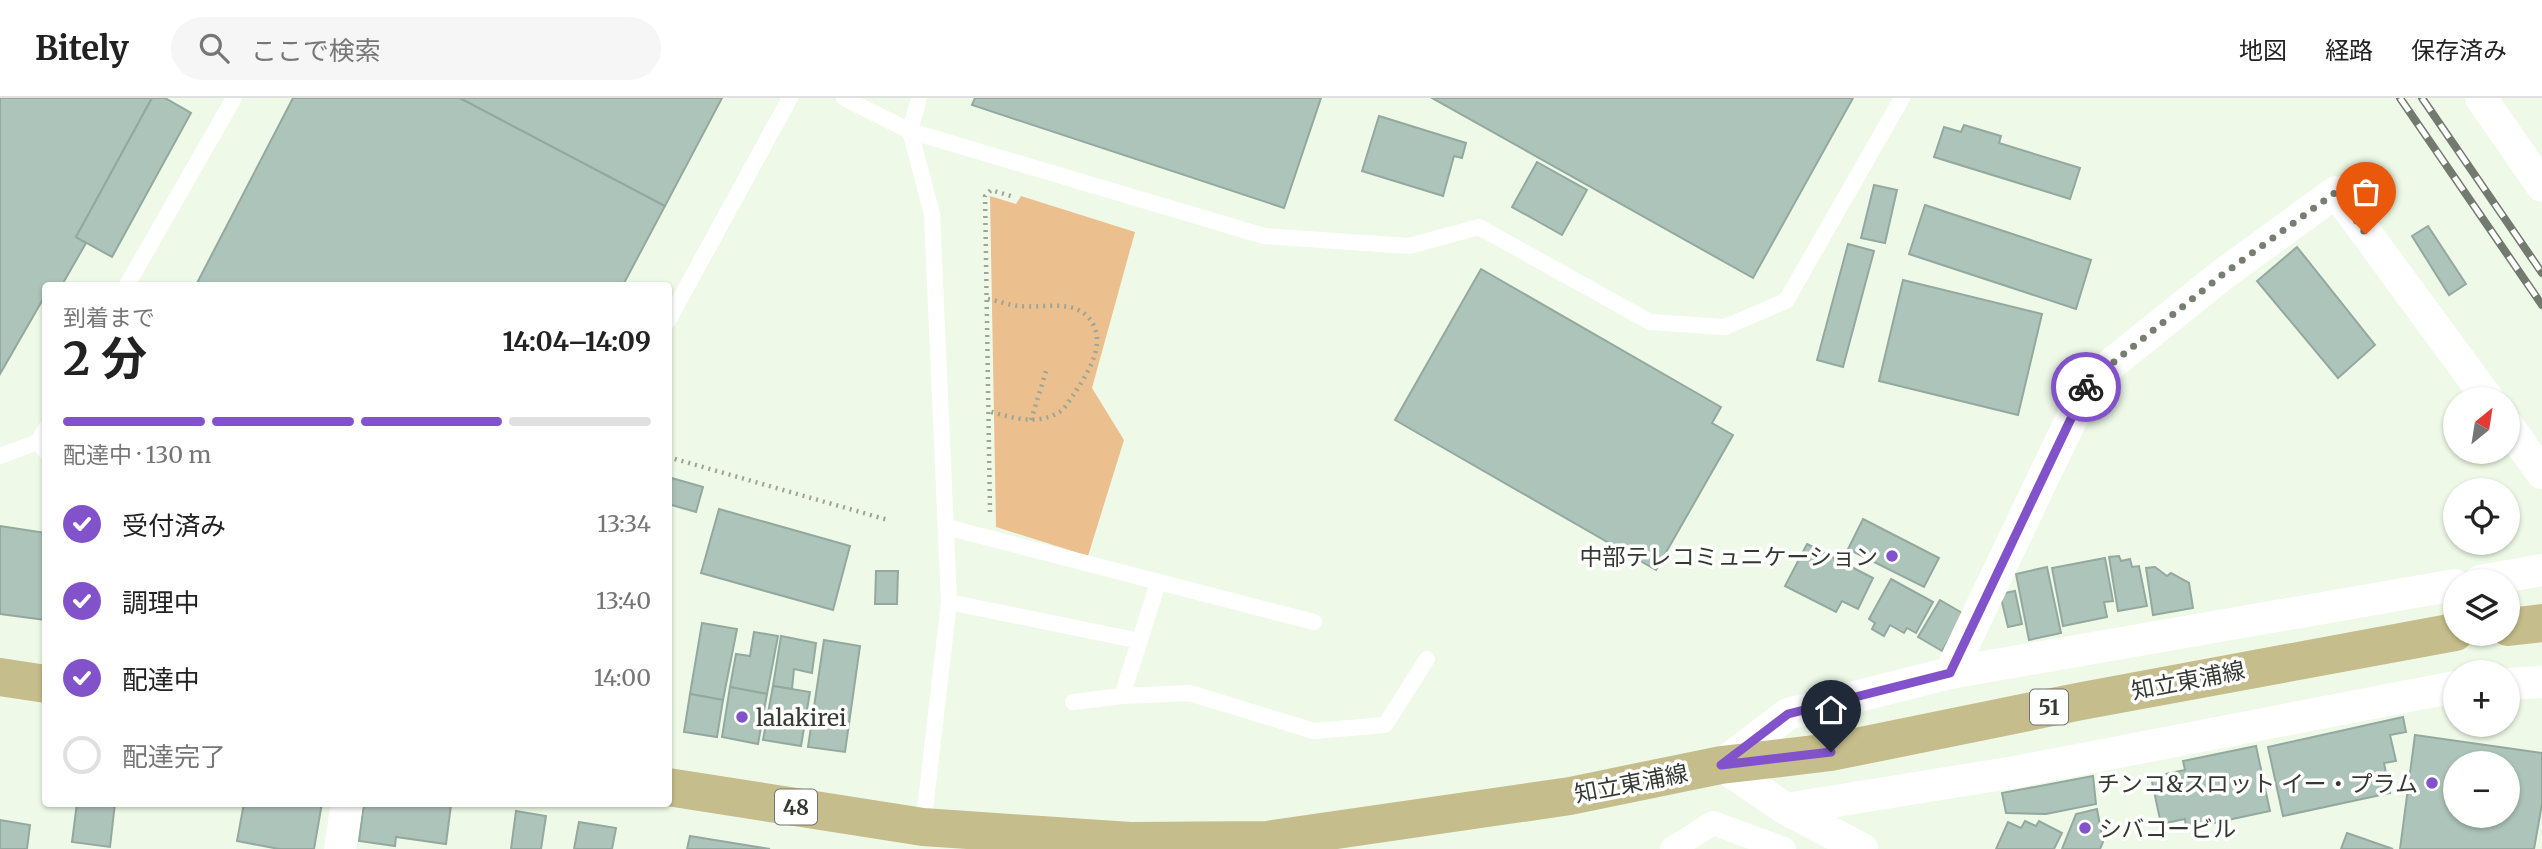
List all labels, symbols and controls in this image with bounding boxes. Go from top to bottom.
search box [171,17,661,80]
text: Bitely [35,28,129,69]
icon: search [195,29,233,67]
text: ここで検索 [251,34,381,67]
text: 地図 [2239,35,2287,66]
text: 経路 [2325,35,2373,66]
text: 保存済み [2411,35,2507,66]
pin [2336,162,2396,234]
icon: bag [2347,173,2385,211]
text: 到着まで [63,303,155,332]
text: 14:04–14:09 [503,325,651,358]
text: 2 分 [63,330,147,388]
courier [2051,352,2121,422]
icon: bike [2067,368,2105,406]
north arrow [2443,387,2520,464]
map controls [2443,387,2520,828]
text: 配達中 · 130 m [63,440,211,469]
button: locate [2443,478,2520,555]
icon: check [63,505,101,543]
text: 受付済み [122,509,226,542]
text: 13:34 [597,509,651,538]
place label: 中部テレコミュニケーション [1579,542,1878,571]
marker: 中部テレコミュニケーション [1884,548,1900,564]
button: layers [2443,569,2520,646]
icon: check [63,582,101,620]
text: 調理中 [122,586,200,619]
text: 13:40 [596,586,651,615]
street label: 知立東浦線 [2129,655,2247,705]
icon: check [63,659,101,697]
button: + [2443,660,2520,737]
text: 配達中 [122,663,200,696]
text: 14:00 [594,663,651,692]
pin [1801,680,1861,752]
road number: 51 [2030,690,2068,724]
icon: home [1812,691,1850,729]
place label: lalakirei [756,703,846,732]
marker: lalakirei [734,709,750,725]
text: 配達完了 [122,740,226,773]
button: − [2443,751,2520,828]
street label: 知立東浦線 [1572,758,1690,808]
place label: チンコ&スロット イー・プラム [2097,769,2418,798]
marker: チンコ&スロット イー・プラム [2424,775,2440,791]
road number: 48 [775,790,817,824]
place label: シバコービル [2099,814,2236,843]
marker: シバコービル [2077,820,2093,836]

